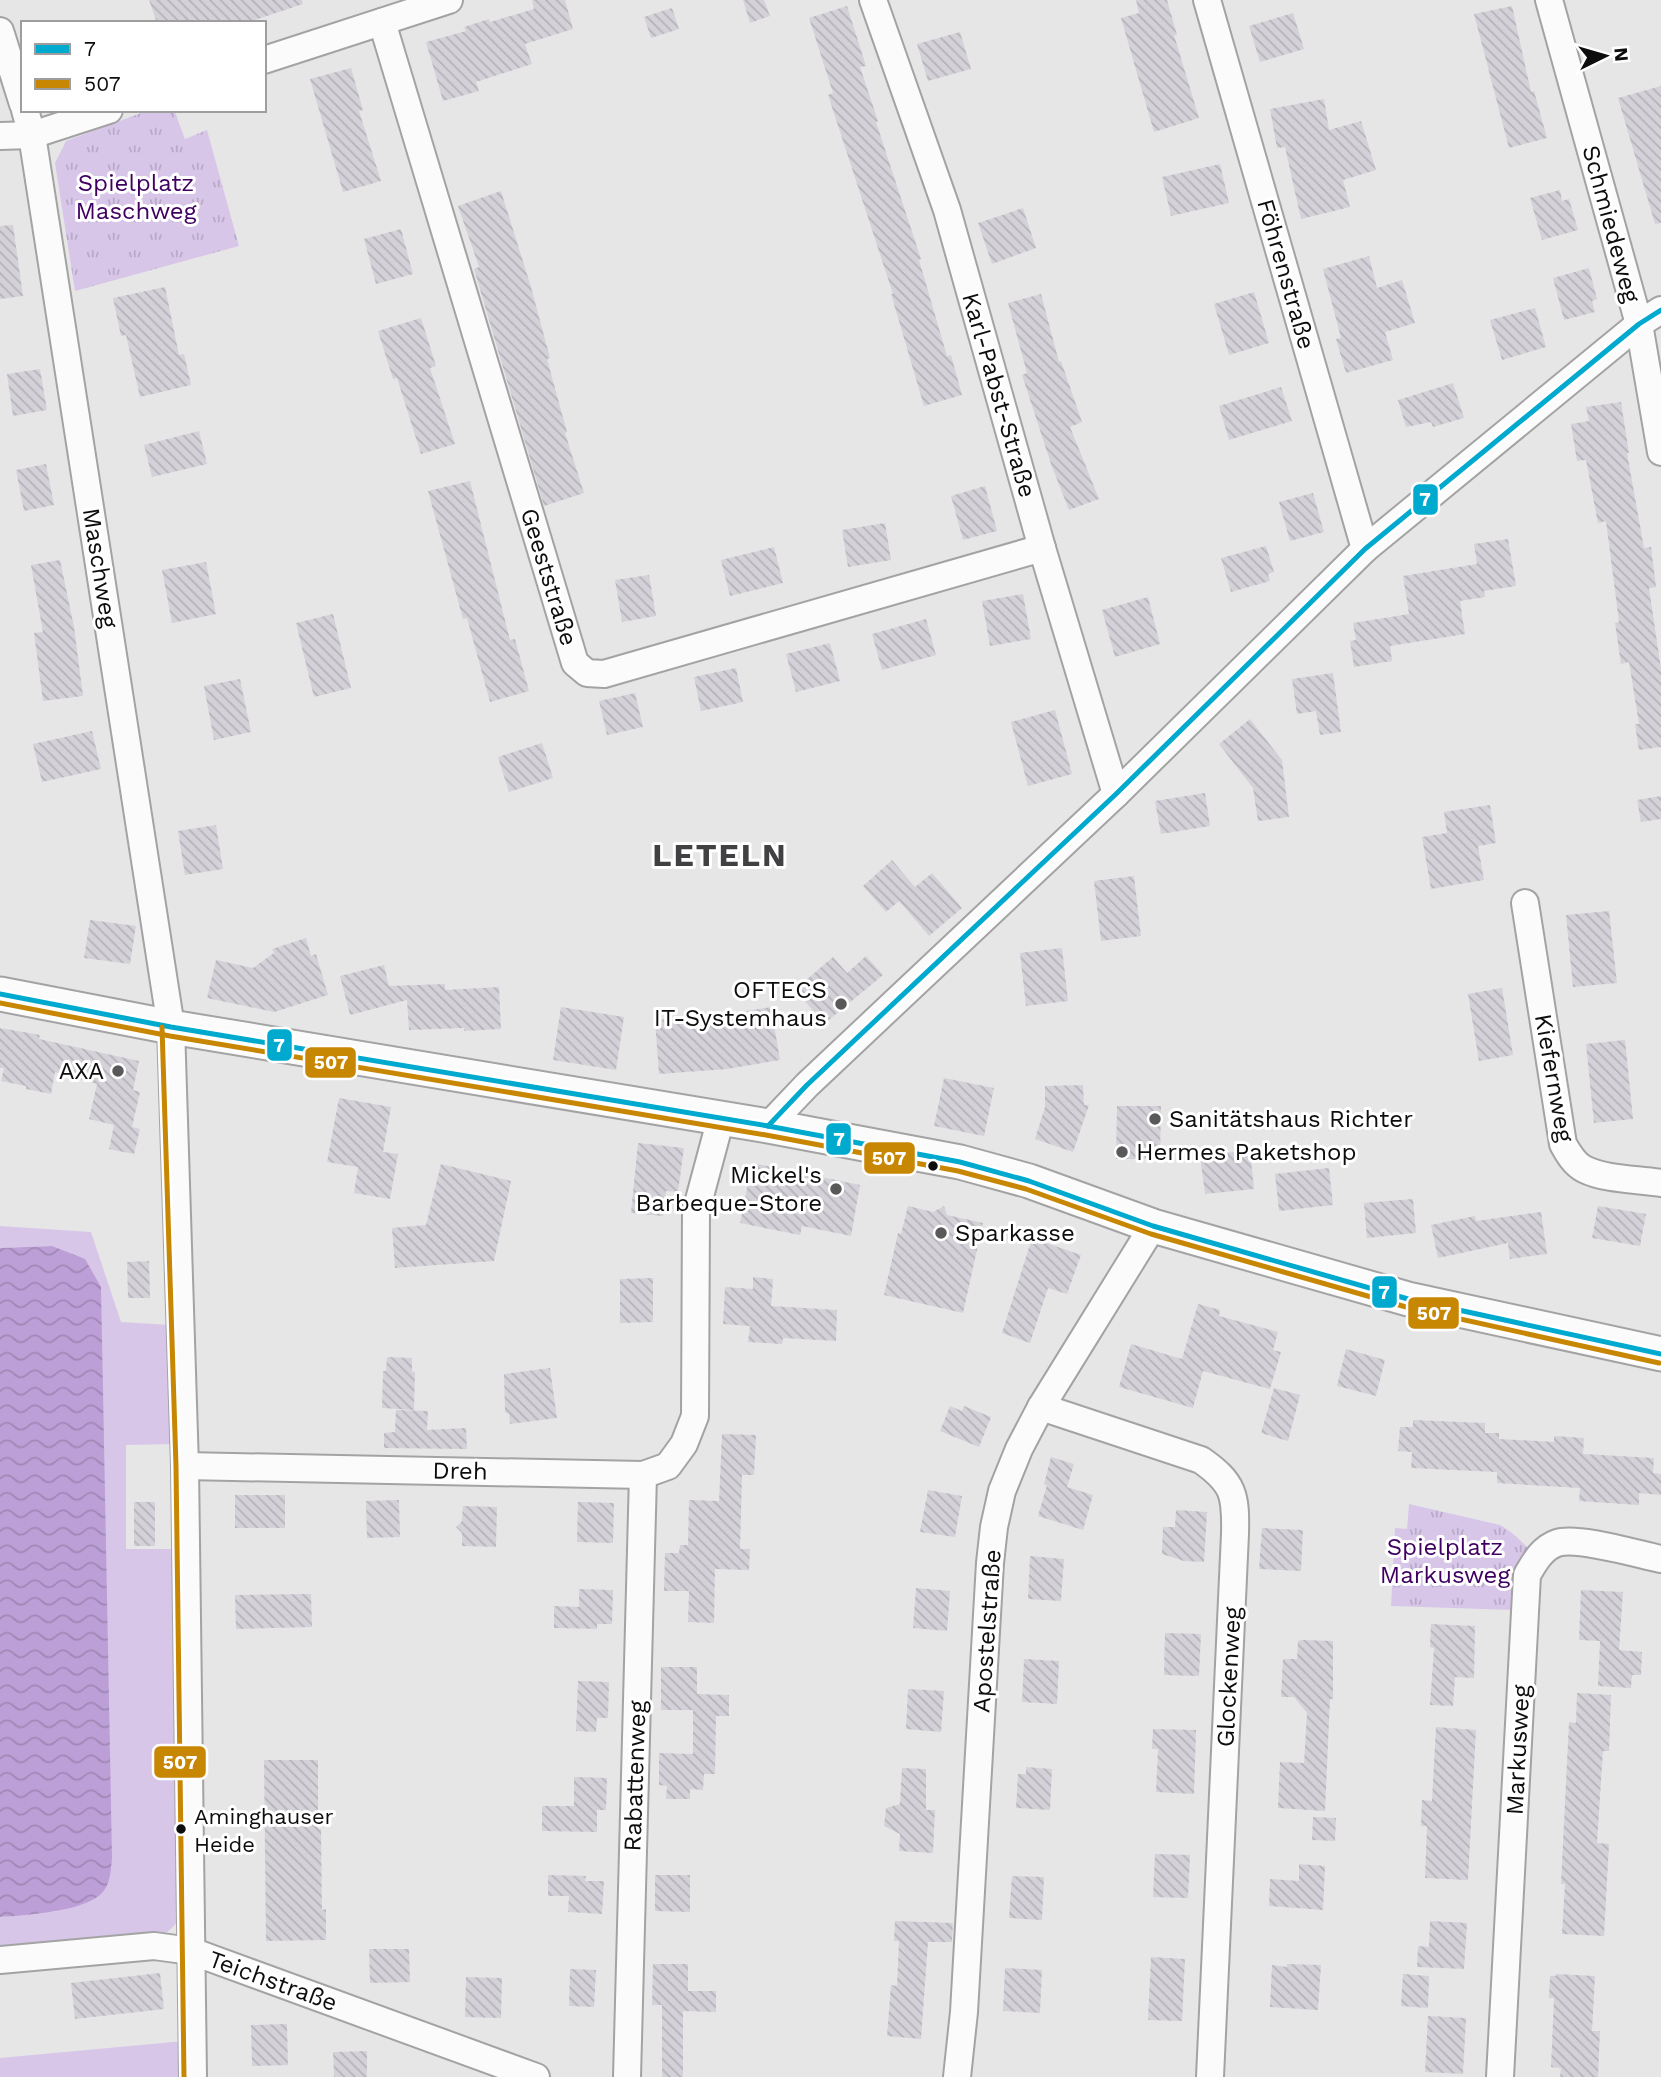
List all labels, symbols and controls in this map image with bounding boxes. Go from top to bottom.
legend [21,21,266,112]
north arrow [1570,21,1640,91]
text: 7 [84,36,96,61]
text: N [1609,47,1634,63]
text: 507 [84,71,121,96]
street label: Schmiedeweg [1577,142,1646,306]
park label: Spielplatz Maschweg [76,169,197,225]
street label: Föhrenstraße [1251,196,1321,352]
street label: Karl-Pabst-Straße [956,289,1042,501]
line badge: 7 [1412,483,1439,516]
text: 7 [1419,488,1431,511]
street label: Geeststraße [515,505,583,649]
street label: Maschweg [77,506,123,630]
district label: LETELN [652,836,788,874]
place label: OFTECS IT-Systemhaus [654,976,827,1032]
marker: OFTECS IT-Systemhaus [833,996,849,1012]
street label: Kiefernweg [1529,1012,1579,1144]
line badge: 7 [266,1028,293,1062]
text: 7 [273,1034,285,1057]
line badge: 507 [304,1046,357,1079]
text: 507 [314,1051,348,1074]
place label: AXA [59,1057,104,1085]
marker: AXA [110,1063,126,1079]
place label: Sanitätshaus Richter [1169,1105,1413,1133]
marker: Sanitätshaus Richter [1147,1111,1163,1127]
line badge: 7 [825,1122,852,1156]
text: 7 [833,1128,845,1151]
place label: Hermes Paketshop [1136,1138,1357,1166]
line badge: 507 [863,1141,916,1175]
marker: Hermes Paketshop [1114,1144,1130,1160]
text: 507 [872,1147,906,1170]
unlabelled marker [926,1159,940,1173]
place label: Mickel's Barbeque-Store [636,1161,822,1217]
marker: Mickel's Barbeque-Store [828,1181,844,1197]
place label: Sparkasse [955,1219,1075,1247]
marker: Sparkasse [933,1225,949,1241]
line badge: 7 [1371,1275,1398,1309]
text: 7 [1378,1281,1390,1304]
line badge: 507 [1407,1296,1460,1330]
text: 507 [1417,1302,1451,1325]
street label: Dreh [432,1457,488,1485]
park label: Spielplatz Markusweg [1380,1533,1510,1589]
street label: Apostelstraße [967,1548,1007,1714]
street label: Glockenweg [1211,1606,1247,1748]
street label: Markusweg [1501,1684,1535,1816]
street label: Rabattenweg [618,1700,652,1852]
line badge: 507 [153,1745,207,1779]
text: 507 [163,1751,197,1774]
place label: Aminghauser Heide [194,1804,334,1857]
marker: Aminghauser Heide [174,1822,188,1836]
street label: Teichstraße [205,1945,341,2017]

